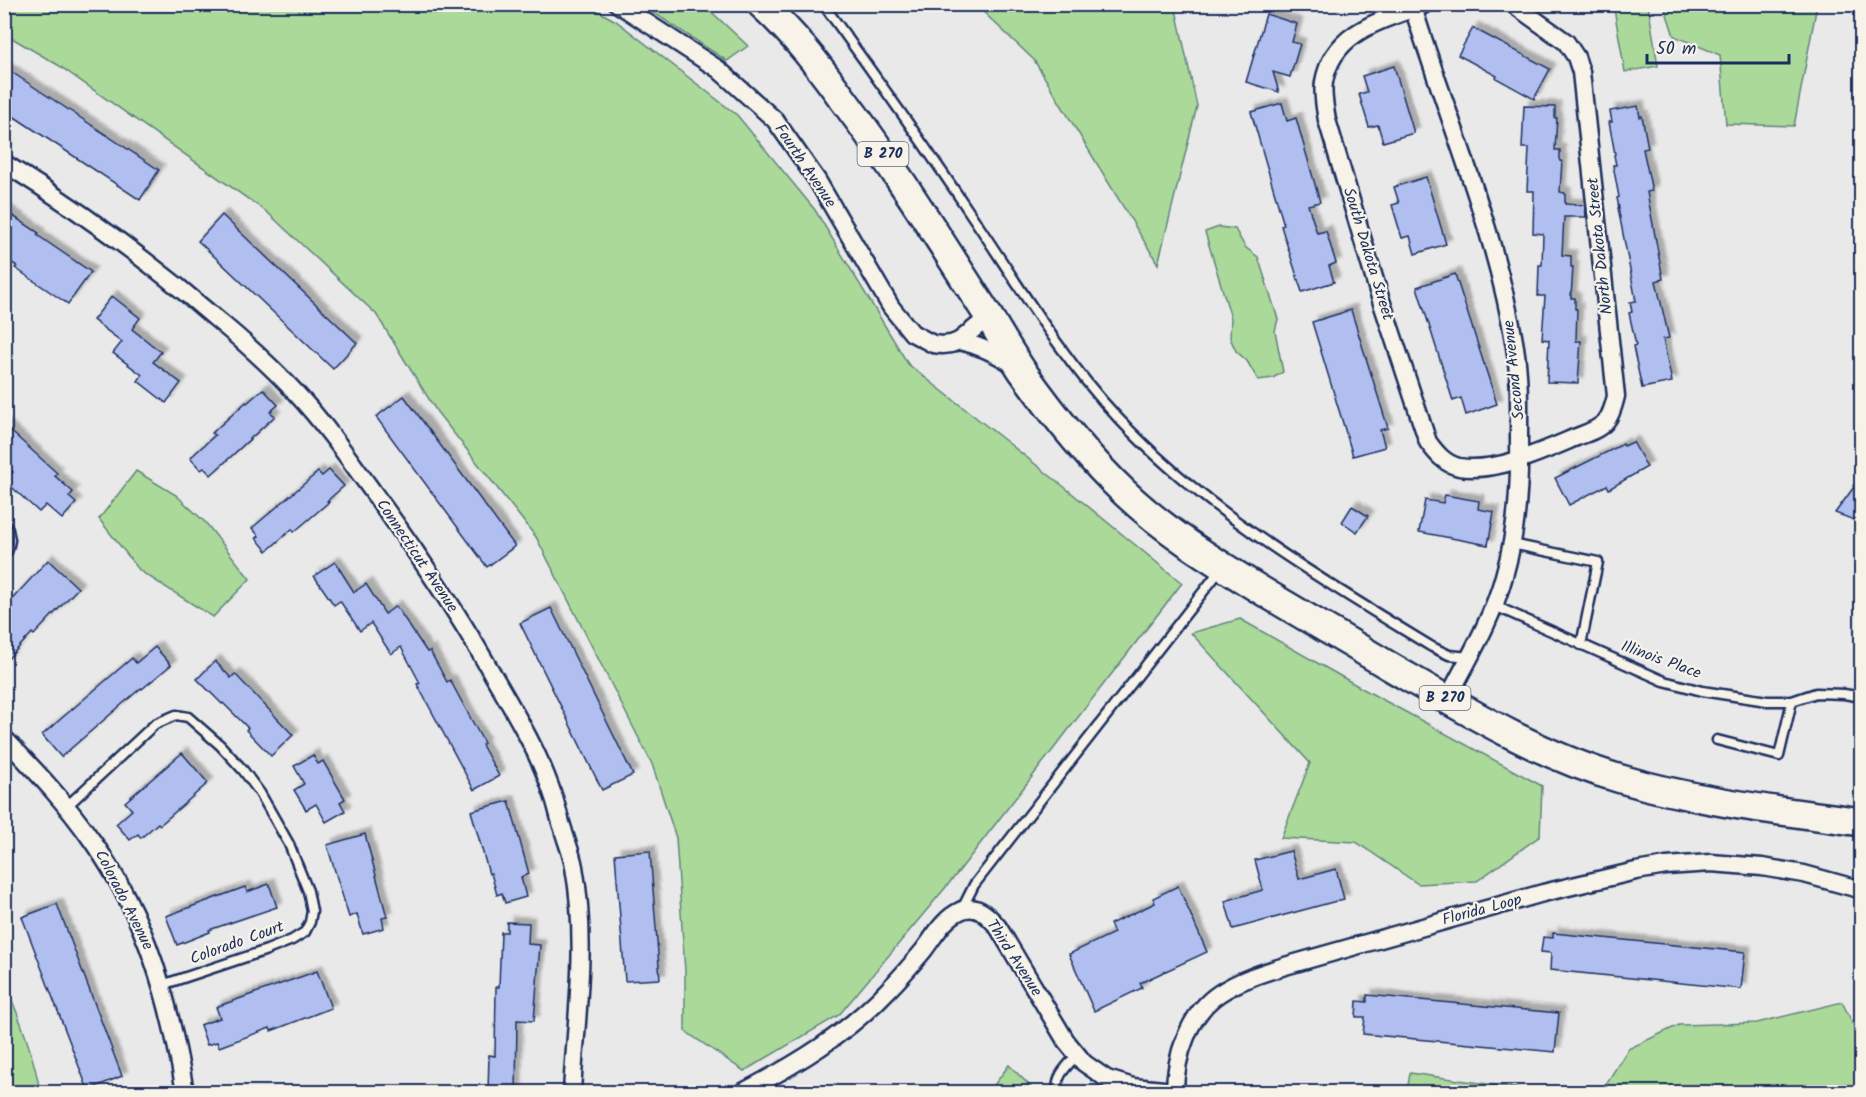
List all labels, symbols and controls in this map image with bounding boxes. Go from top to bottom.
scale bar [1647,27,1790,65]
text: 50 m [1656,35,1696,64]
street label: Fourth Avenue [768,119,842,213]
road number: B 270 [858,142,908,166]
street label: North Dakota Street [1580,175,1620,316]
street label: South Dakota Street [1336,184,1400,324]
street label: Second Avenue [1496,319,1532,421]
street label: Connecticut Avenue [370,494,464,618]
street label: Illinois Place [1617,634,1705,686]
road number: B 270 [1420,686,1470,710]
street label: Colorado Avenue [88,846,160,954]
street label: Florida Loop [1439,887,1525,933]
street label: Colorado Court [186,914,288,972]
street label: Third Avenue [980,914,1048,1002]

